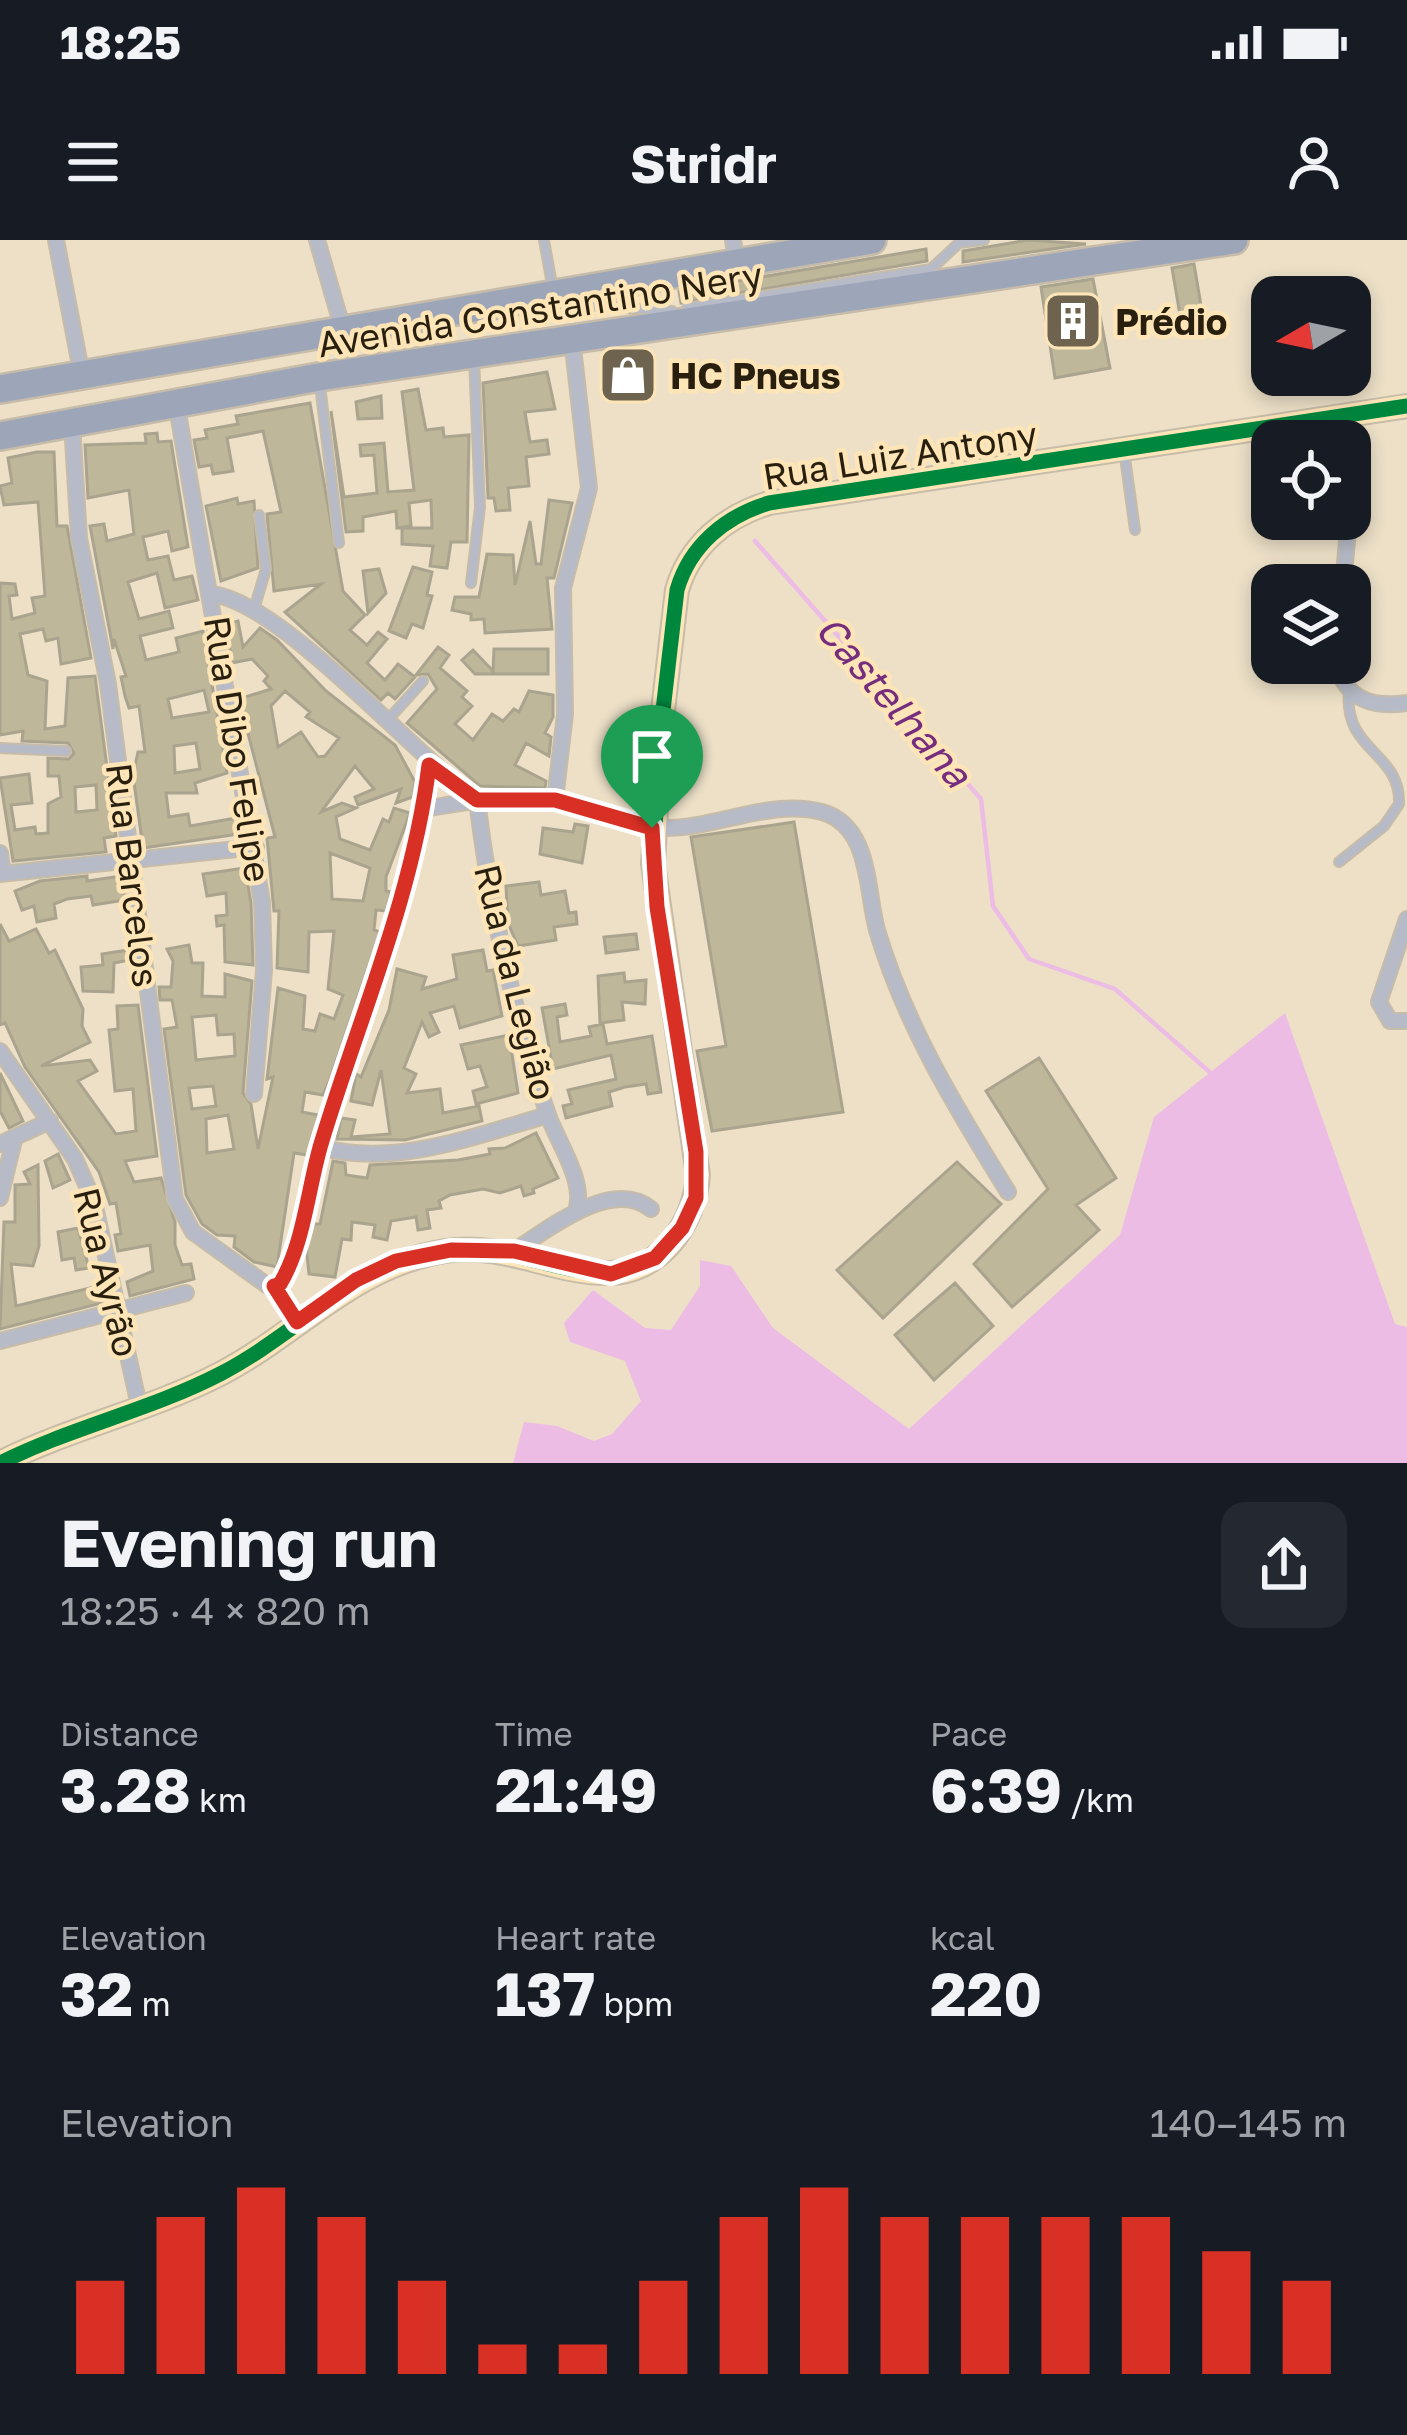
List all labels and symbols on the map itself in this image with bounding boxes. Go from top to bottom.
street label: Avenida Constantino Nery [315,253,765,365]
north arrow [1251,276,1371,396]
building icon: Prédio [1042,290,1104,352]
place label: Prédio [1115,300,1227,343]
shop icon: HC Pneus [597,344,659,406]
place label: HC Pneus [670,354,841,397]
street label: Rua Luiz Antony [760,412,1040,498]
water label: Castelhana [807,606,983,798]
street label: Rua Dibo Felipe [196,613,280,885]
pin [601,705,703,828]
street label: Rua Barcelos [98,761,168,989]
street label: Rua da Legião [466,860,566,1104]
street label: Rua Ayrão [65,1183,149,1361]

